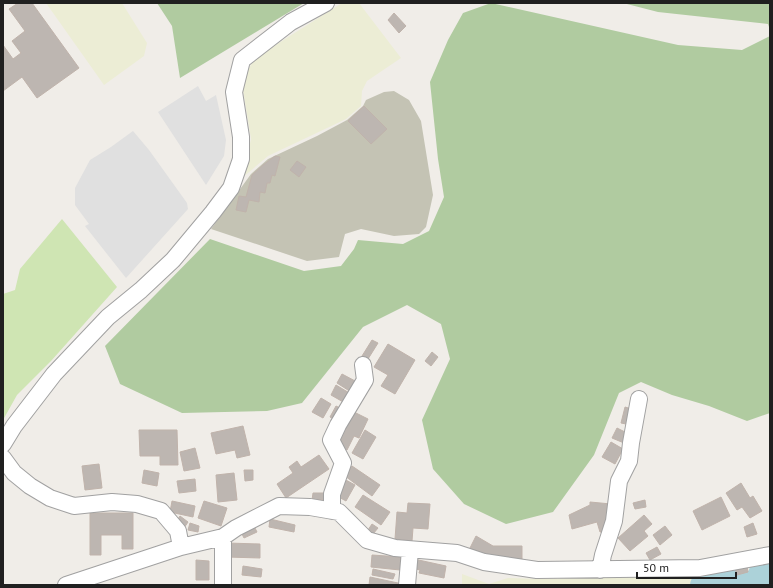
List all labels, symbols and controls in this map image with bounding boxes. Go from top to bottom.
scale bar [637,554,736,580]
text: 50 m [643,560,669,575]

